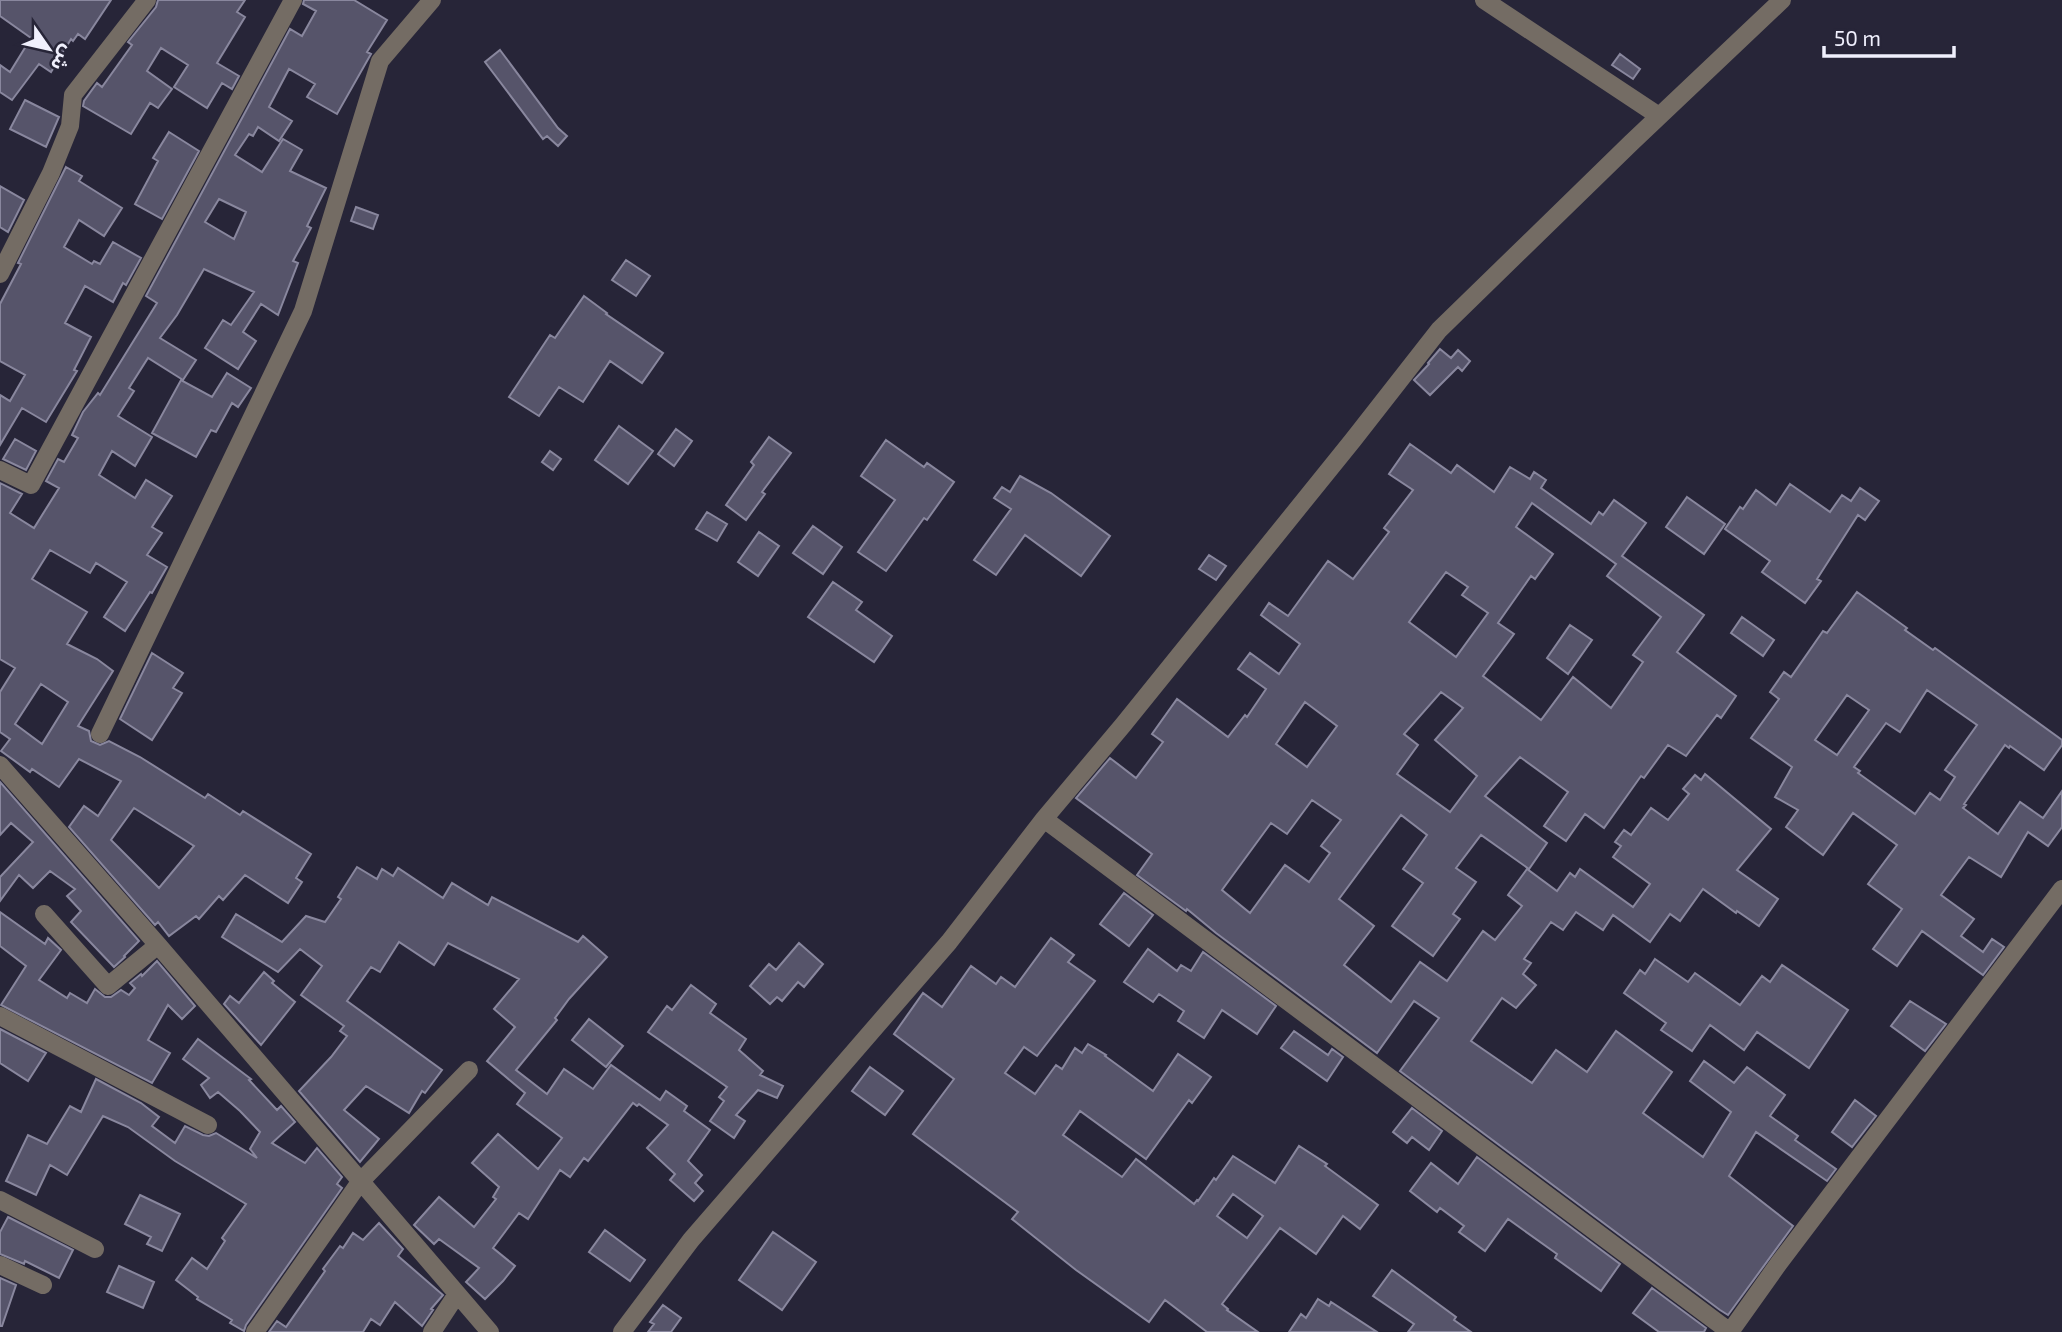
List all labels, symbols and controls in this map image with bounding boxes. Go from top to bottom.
north arrow [14,14,84,84]
scale bar [1824,14,1954,58]
text: 50 m [1834,25,1881,50]
text: ش [47,42,80,76]

